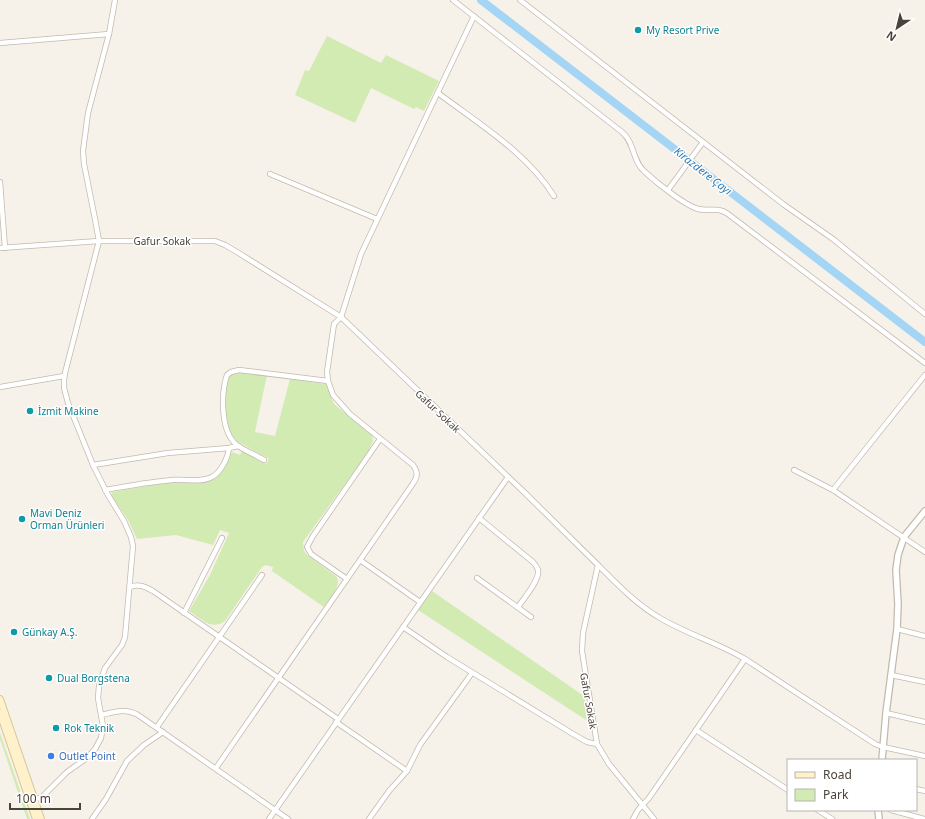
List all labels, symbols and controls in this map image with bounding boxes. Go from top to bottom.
north arrow [877,8,917,48]
place label: My Resort Prive [646,23,720,37]
marker: My Resort Prive [633,25,643,35]
text: N [883,28,899,45]
water label: Kirazdere Çayı [671,143,735,198]
street label: Gafur Sokak [133,234,191,248]
street label: Gafur Sokak [412,386,464,436]
place label: İzmit Makine [38,404,99,418]
marker: İzmit Makine [25,406,35,416]
place label: Mavi Deniz Orman Ürünleri [30,506,104,532]
marker: Mavi Deniz Orman Ürünleri [17,514,27,524]
place label: Günkay A.Ş. [22,625,78,639]
marker: Günkay A.Ş. [9,627,19,637]
place label: Dual Borgstena [57,671,130,685]
street label: Gafur Sokak [577,672,601,731]
marker: Dual Borgstena [44,673,54,683]
place label: Rok Teknik [64,721,115,735]
marker: Rok Teknik [51,723,61,733]
place label: Outlet Point [59,749,116,763]
marker: Outlet Point [46,751,56,761]
legend [787,759,917,811]
text: Road [823,766,852,783]
scale bar [10,785,80,811]
text: Park [823,786,849,803]
text: 100 m [16,790,51,807]

